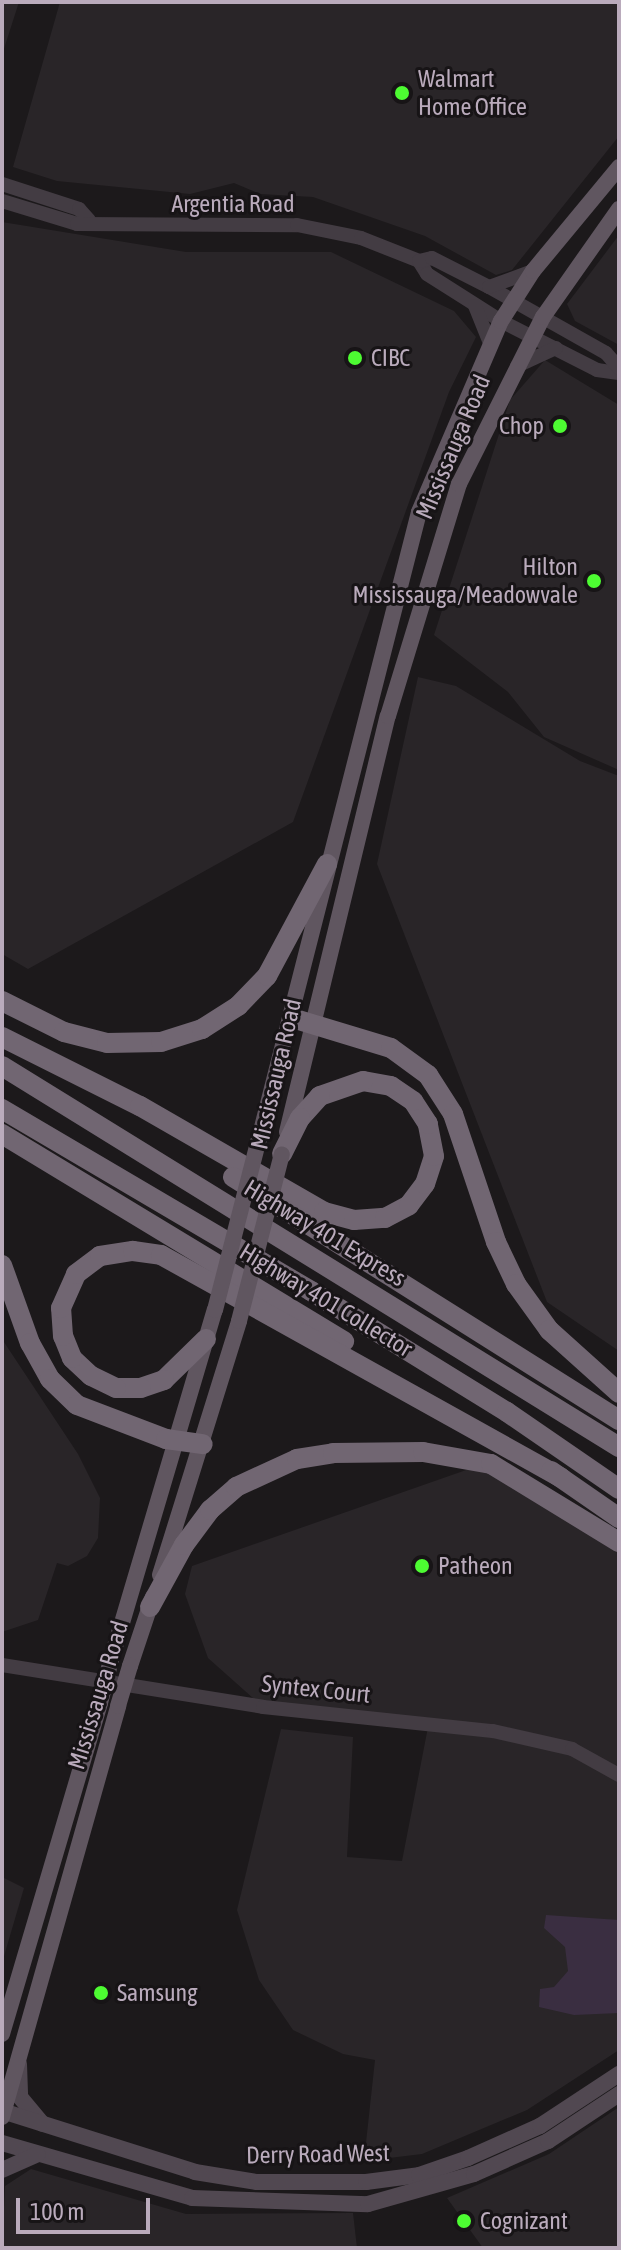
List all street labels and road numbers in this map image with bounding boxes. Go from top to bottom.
street label: Argentia Road [171,190,295,218]
street label: Mississauga Road [410,371,496,523]
street label: Mississauga Road [245,996,307,1152]
street label: Highway 401 Express [239,1173,411,1293]
street label: Highway 401 Collector [234,1237,418,1363]
street label: Mississauga Road [62,1617,134,1773]
street label: Syntex Court [260,1669,372,1709]
street label: Derry Road West [246,2138,390,2170]

